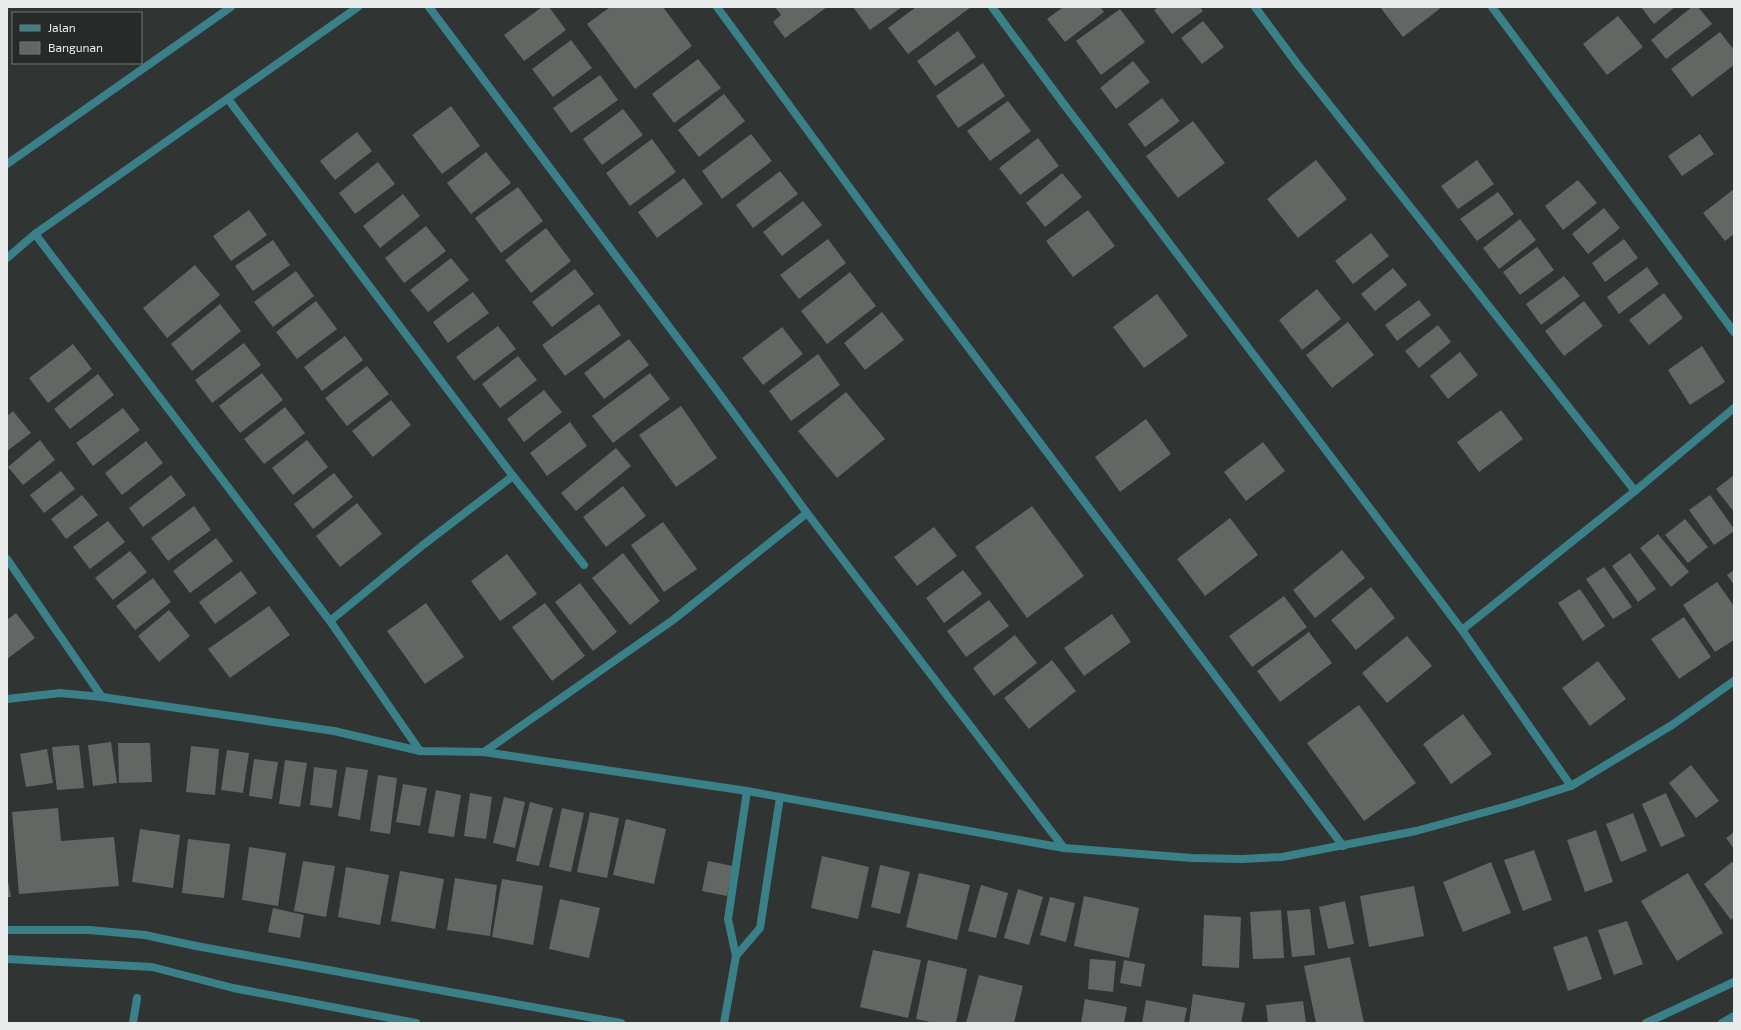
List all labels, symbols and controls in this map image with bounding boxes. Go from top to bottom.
legend [12,12,142,64]
text: Jalan [48,20,76,34]
text: Bangunan [48,40,103,54]

